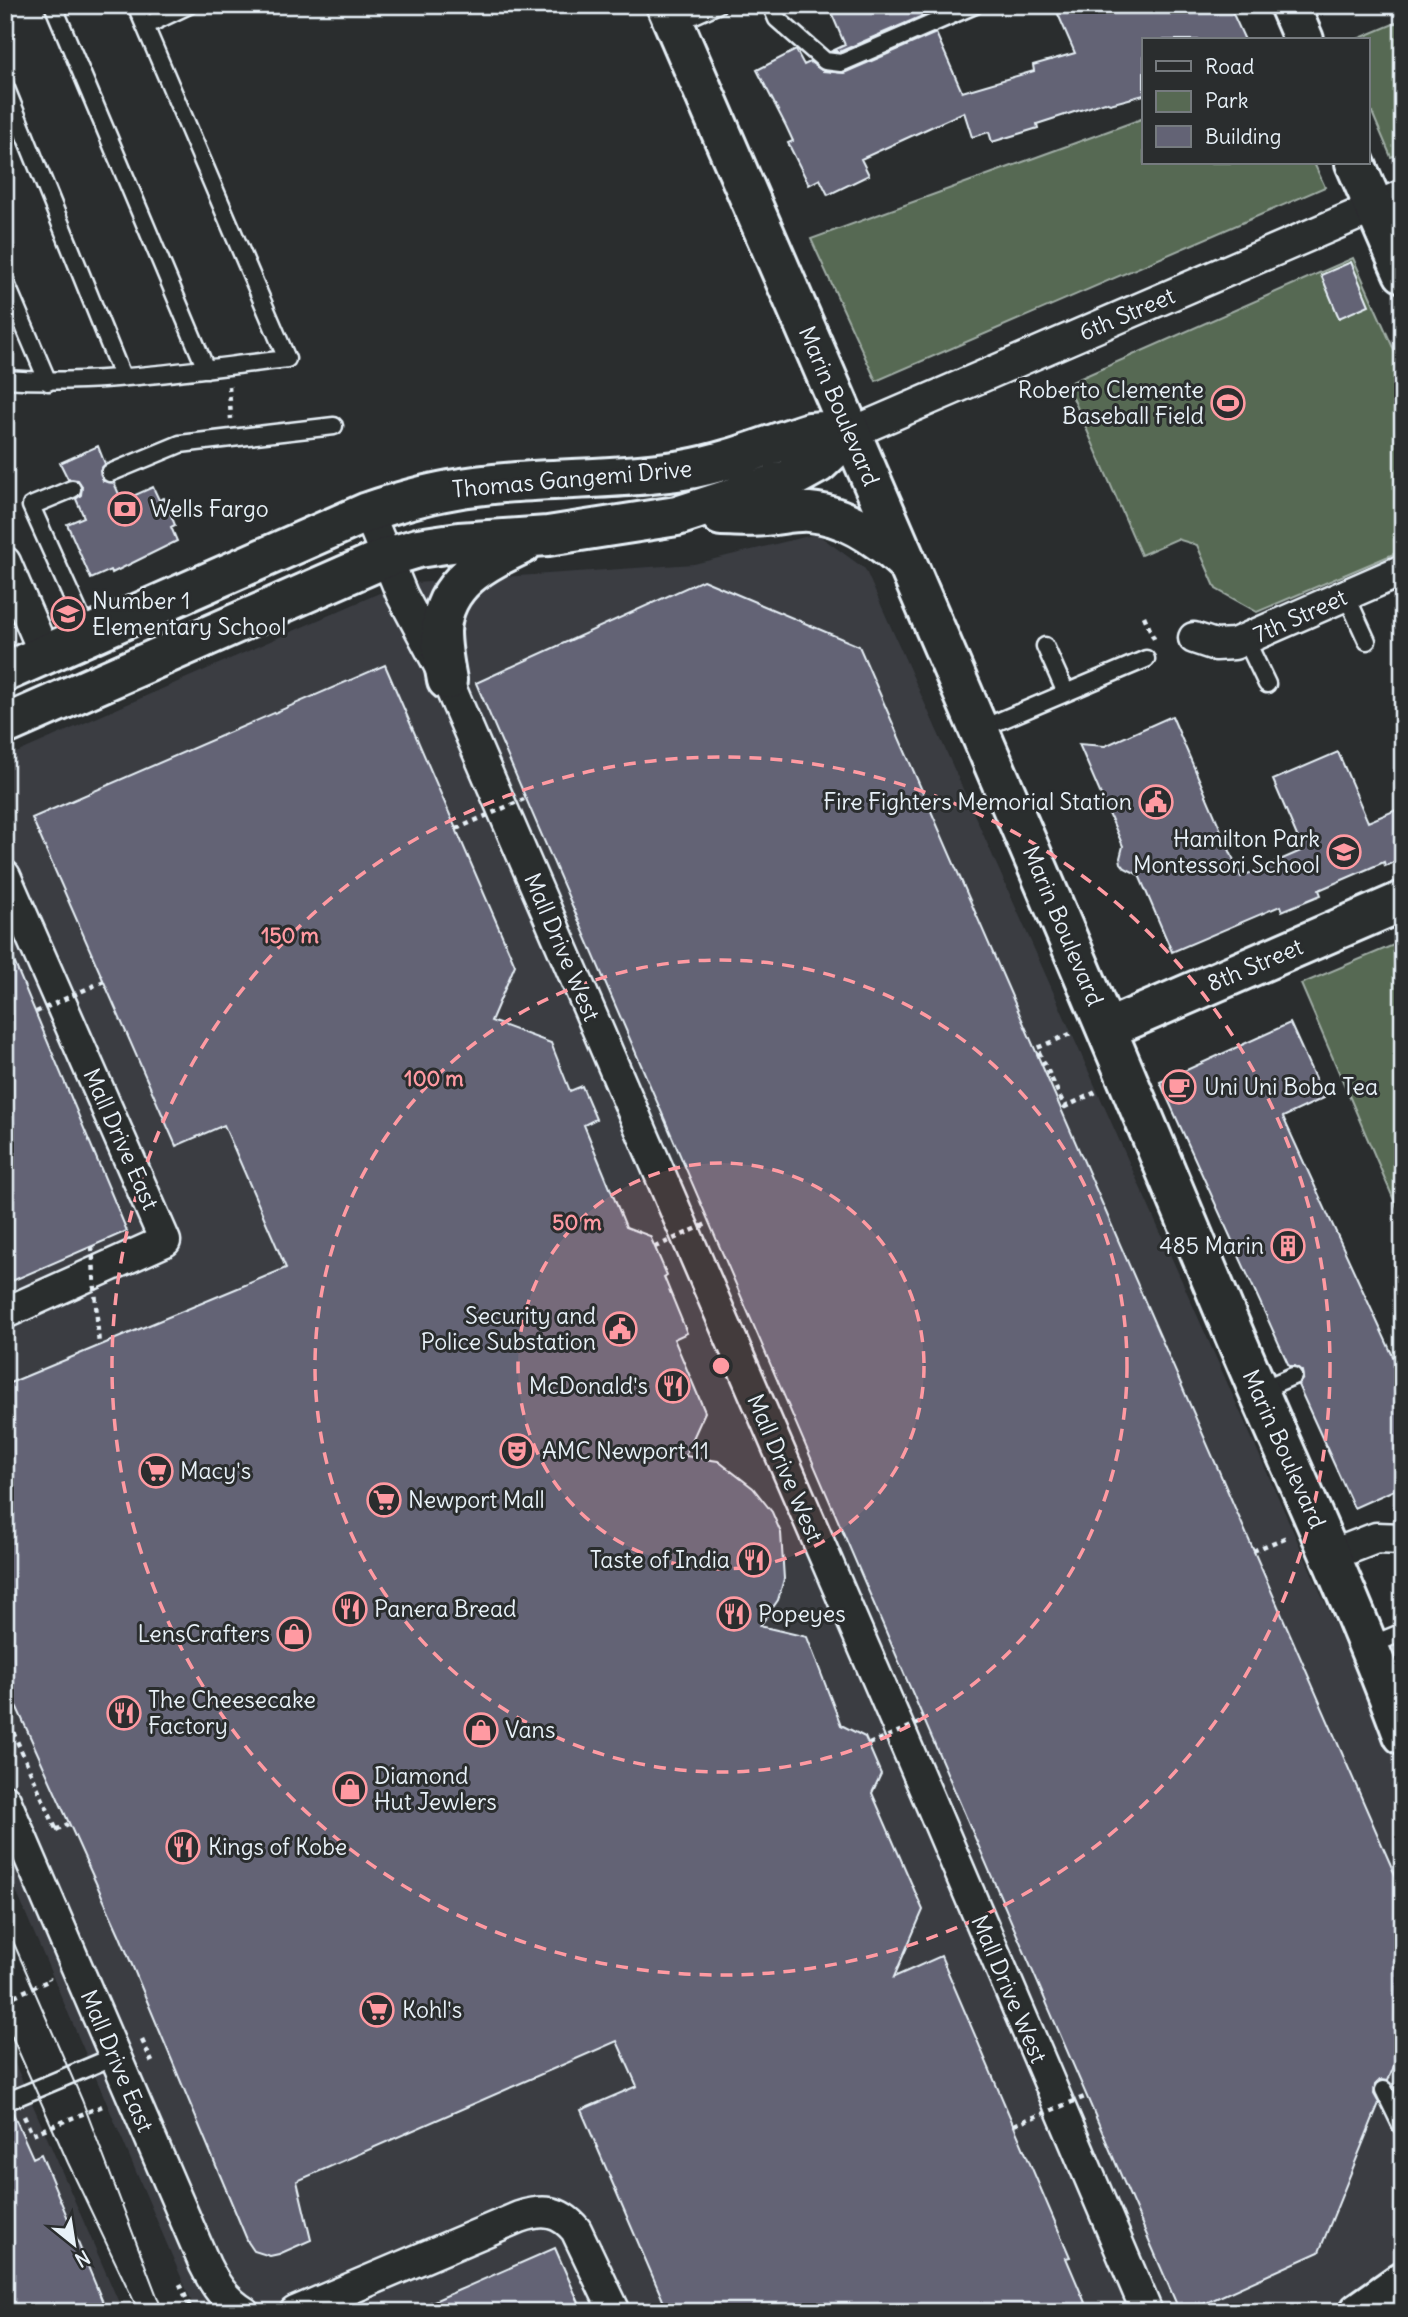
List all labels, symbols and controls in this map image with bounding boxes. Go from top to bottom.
legend [1142,38,1370,164]
text: Road [1205,53,1254,80]
text: Park [1205,87,1248,114]
text: Building [1205,123,1281,150]
street label: 6th Street [1075,280,1179,347]
street label: Marin Boulevard [793,322,886,490]
place label: Roberto Clemente Baseball Field [1018,375,1204,430]
sports icon: Roberto Clemente Baseball Field [1209,384,1247,422]
street label: Thomas Gangemi Drive [451,454,693,503]
bank icon: Wells Fargo [106,490,144,528]
place label: Wells Fargo [150,494,269,523]
street label: 7th Street [1249,582,1351,649]
place label: Number 1 Elementary School [92,586,286,641]
school or university icon: Number 1 Elementary School [49,595,87,633]
public building icon: Fire Fighters Memorial Station [1137,783,1175,821]
place label: Fire Fighters Memorial Station [823,787,1132,816]
place label: Hamilton Park Montessori School [1133,824,1320,879]
school or university icon: Hamilton Park Montessori School [1325,833,1363,871]
street label: Marin Boulevard [1017,842,1110,1010]
street label: Mall Drive West [518,868,607,1025]
text: 150 m [261,922,319,949]
street label: 8th Street [1203,931,1307,998]
street label: Mall Drive East [77,1064,166,1214]
text: 100 m [404,1065,464,1092]
cafe icon: Uni Uni Boba Tea [1160,1068,1198,1106]
place label: Uni Uni Boba Tea [1204,1072,1378,1101]
text: 50 m [552,1209,602,1236]
building icon: 485 Marin [1269,1227,1307,1265]
place label: 485 Marin [1159,1231,1264,1260]
place label: Security and Police Substation [421,1301,596,1356]
public building icon: Security and Police Substation [601,1310,639,1348]
centre of rings [709,1354,733,1378]
street label: Marin Boulevard [1236,1365,1332,1533]
restaurant icon: McDonald's [654,1367,692,1405]
place label: McDonald's [529,1371,648,1400]
street label: Mall Drive West [741,1389,830,1546]
theatre icon: AMC Newport 11 [498,1432,536,1470]
place label: AMC Newport 11 [542,1436,709,1465]
supermarket icon: Macy's [137,1452,175,1490]
place label: Macy's [180,1456,251,1485]
supermarket icon: Newport Mall [365,1481,403,1519]
place label: Newport Mall [408,1485,545,1514]
restaurant icon: Taste of India [735,1541,773,1579]
place label: Taste of India [590,1545,730,1574]
restaurant icon: Panera Bread [331,1590,369,1628]
place label: Panera Bread [374,1594,517,1623]
restaurant icon: Popeyes [715,1595,753,1633]
place label: Popeyes [758,1599,846,1628]
shop icon: LensCrafters [275,1615,313,1653]
place label: LensCrafters [137,1619,270,1648]
place label: The Cheesecake Factory [148,1685,316,1740]
restaurant icon: The Cheesecake Factory [105,1694,143,1732]
shop icon: Vans [462,1711,500,1749]
place label: Vans [505,1715,555,1744]
place label: Diamond Hut Jewlers [374,1761,497,1816]
shop icon: Diamond Hut Jewlers [331,1770,369,1808]
restaurant icon: Kings of Kobe [164,1828,202,1866]
place label: Kings of Kobe [208,1832,347,1861]
street label: Mall Drive West [965,1910,1054,2067]
street label: Mall Drive East [74,1985,161,2137]
supermarket icon: Kohl's [358,1991,396,2029]
place label: Kohl's [402,1995,462,2024]
north arrow [38,2208,108,2278]
text: N [71,2245,94,2272]

